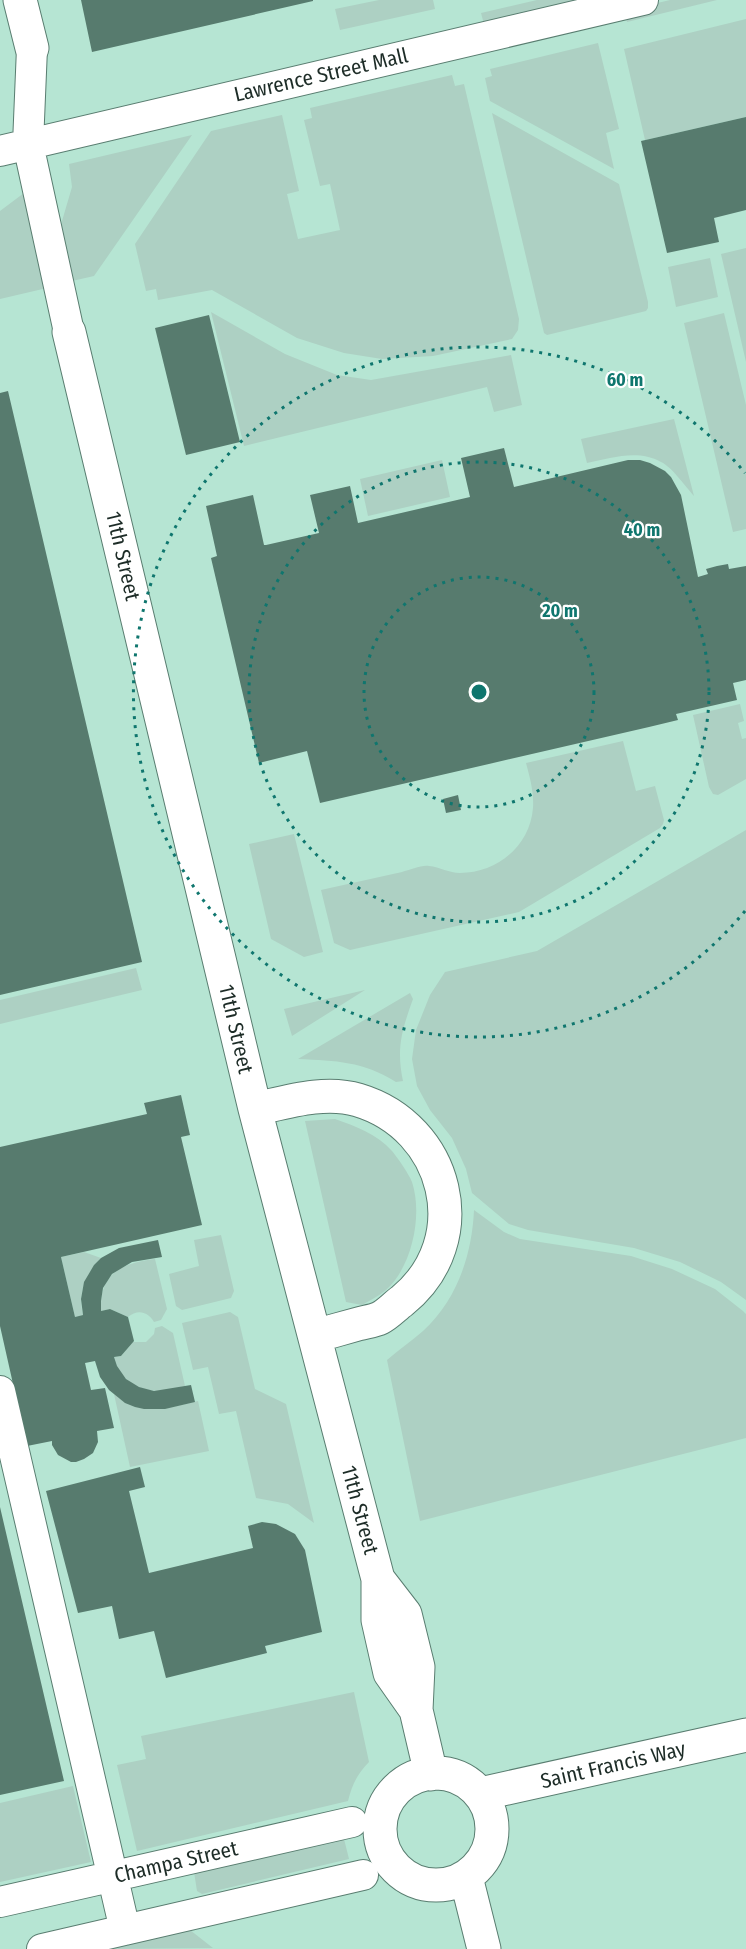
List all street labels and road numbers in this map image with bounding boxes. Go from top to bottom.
street label: Lawrence Street Mall [231,42,411,108]
street label: 11th Street [100,509,146,603]
street label: 11th Street [213,982,259,1076]
street label: 11th Street [336,1463,384,1557]
street label: Saint Francis Way [538,1736,689,1794]
street label: Champa Street [112,1835,240,1889]

